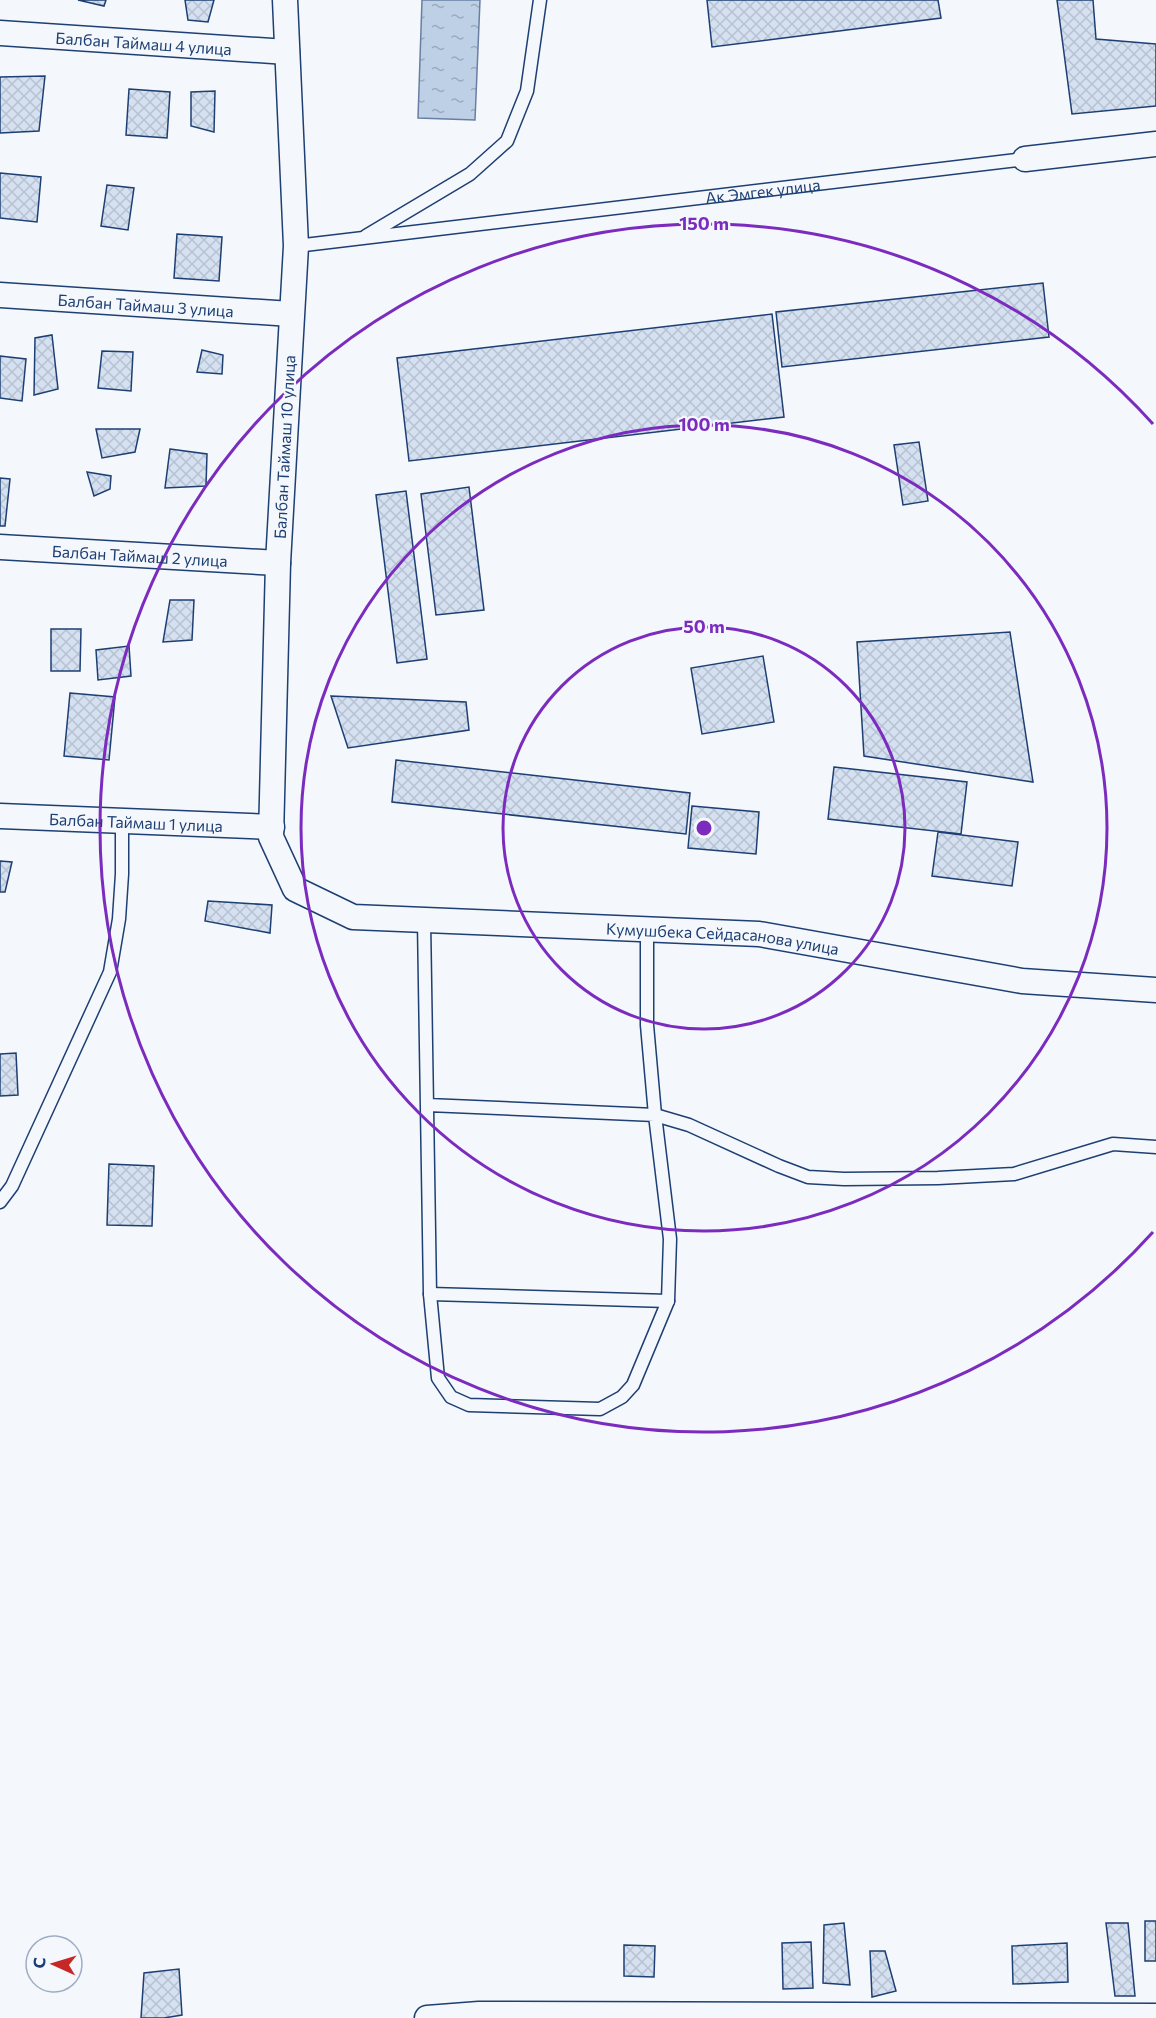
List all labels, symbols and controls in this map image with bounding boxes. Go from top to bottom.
street label: Балбан Таймаш 4 улица [55,27,232,58]
street label: Ак Эмгек улица [704,174,821,207]
text: 150 m [679,212,729,234]
street label: Балбан Таймаш 3 улица [57,289,234,320]
street label: Балбан Таймаш 10 улица [270,355,298,539]
text: 100 m [678,413,730,435]
street label: Балбан Таймаш 2 улица [51,541,228,570]
text: 50 m [683,615,725,637]
street label: Балбан Таймаш 1 улица [49,808,223,835]
centre of rings [694,818,714,838]
street label: Кумушбека Сейдасанова улица [606,918,841,958]
north arrow [24,1934,84,1994]
text: С [29,1957,48,1969]

